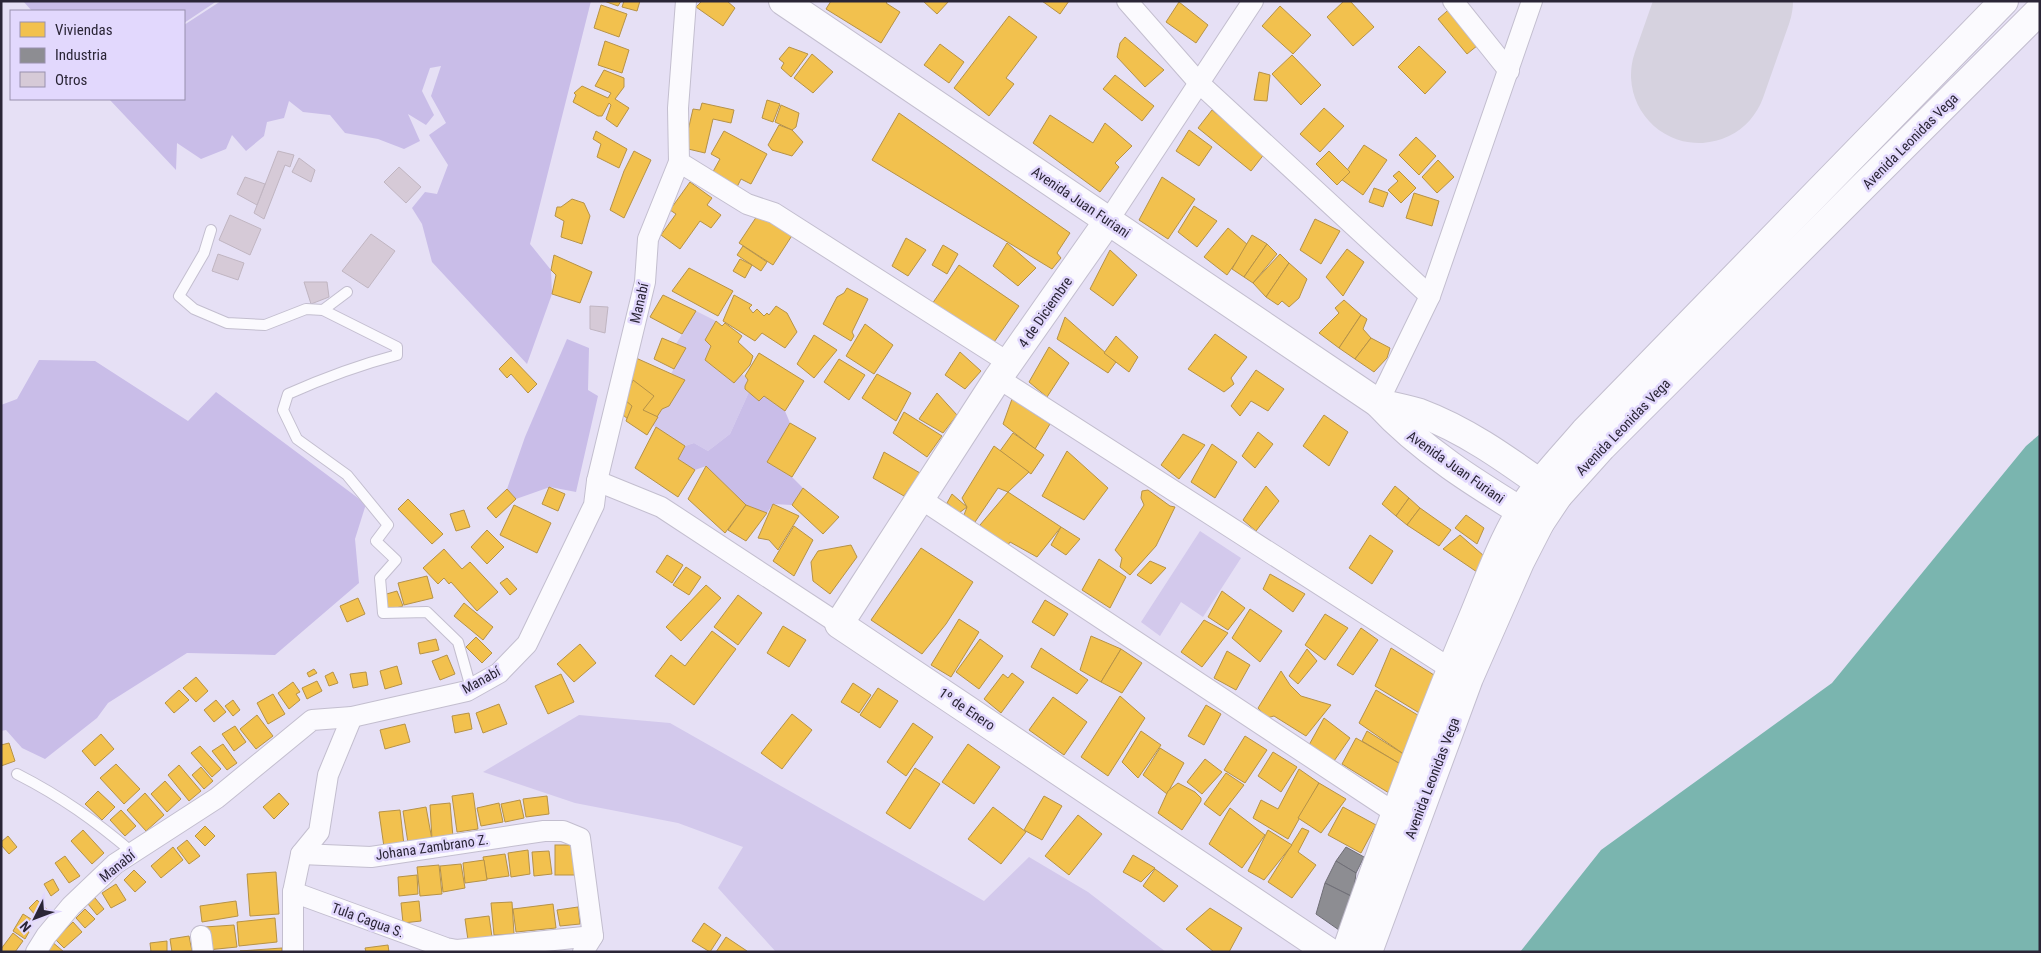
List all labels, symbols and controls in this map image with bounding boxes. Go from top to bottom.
legend [10,10,185,100]
text: Viviendas [55,21,113,39]
text: Industria [55,46,107,64]
text: Otros [55,71,87,89]
street label: Avenida Leonidas Vega [1859,90,1961,192]
street label: Avenida Juan Furiani [1029,163,1133,241]
street label: 4 de Diciembre [1015,273,1075,350]
street label: Manabí [627,281,652,325]
street label: Avenida Leonidas Vega [1573,375,1673,479]
street label: Avenida Juan Furiani [1404,428,1508,506]
street label: Manabí [459,663,503,697]
street label: 1º de Enero [936,684,998,734]
street label: Avenida Leonidas Vega [1402,715,1462,841]
street label: Johana Zambrano Z. [374,831,490,863]
street label: Manabí [96,846,139,885]
north arrow [10,893,60,943]
street label: Tula Cagua S. [330,900,406,940]
text: N [17,918,34,935]

